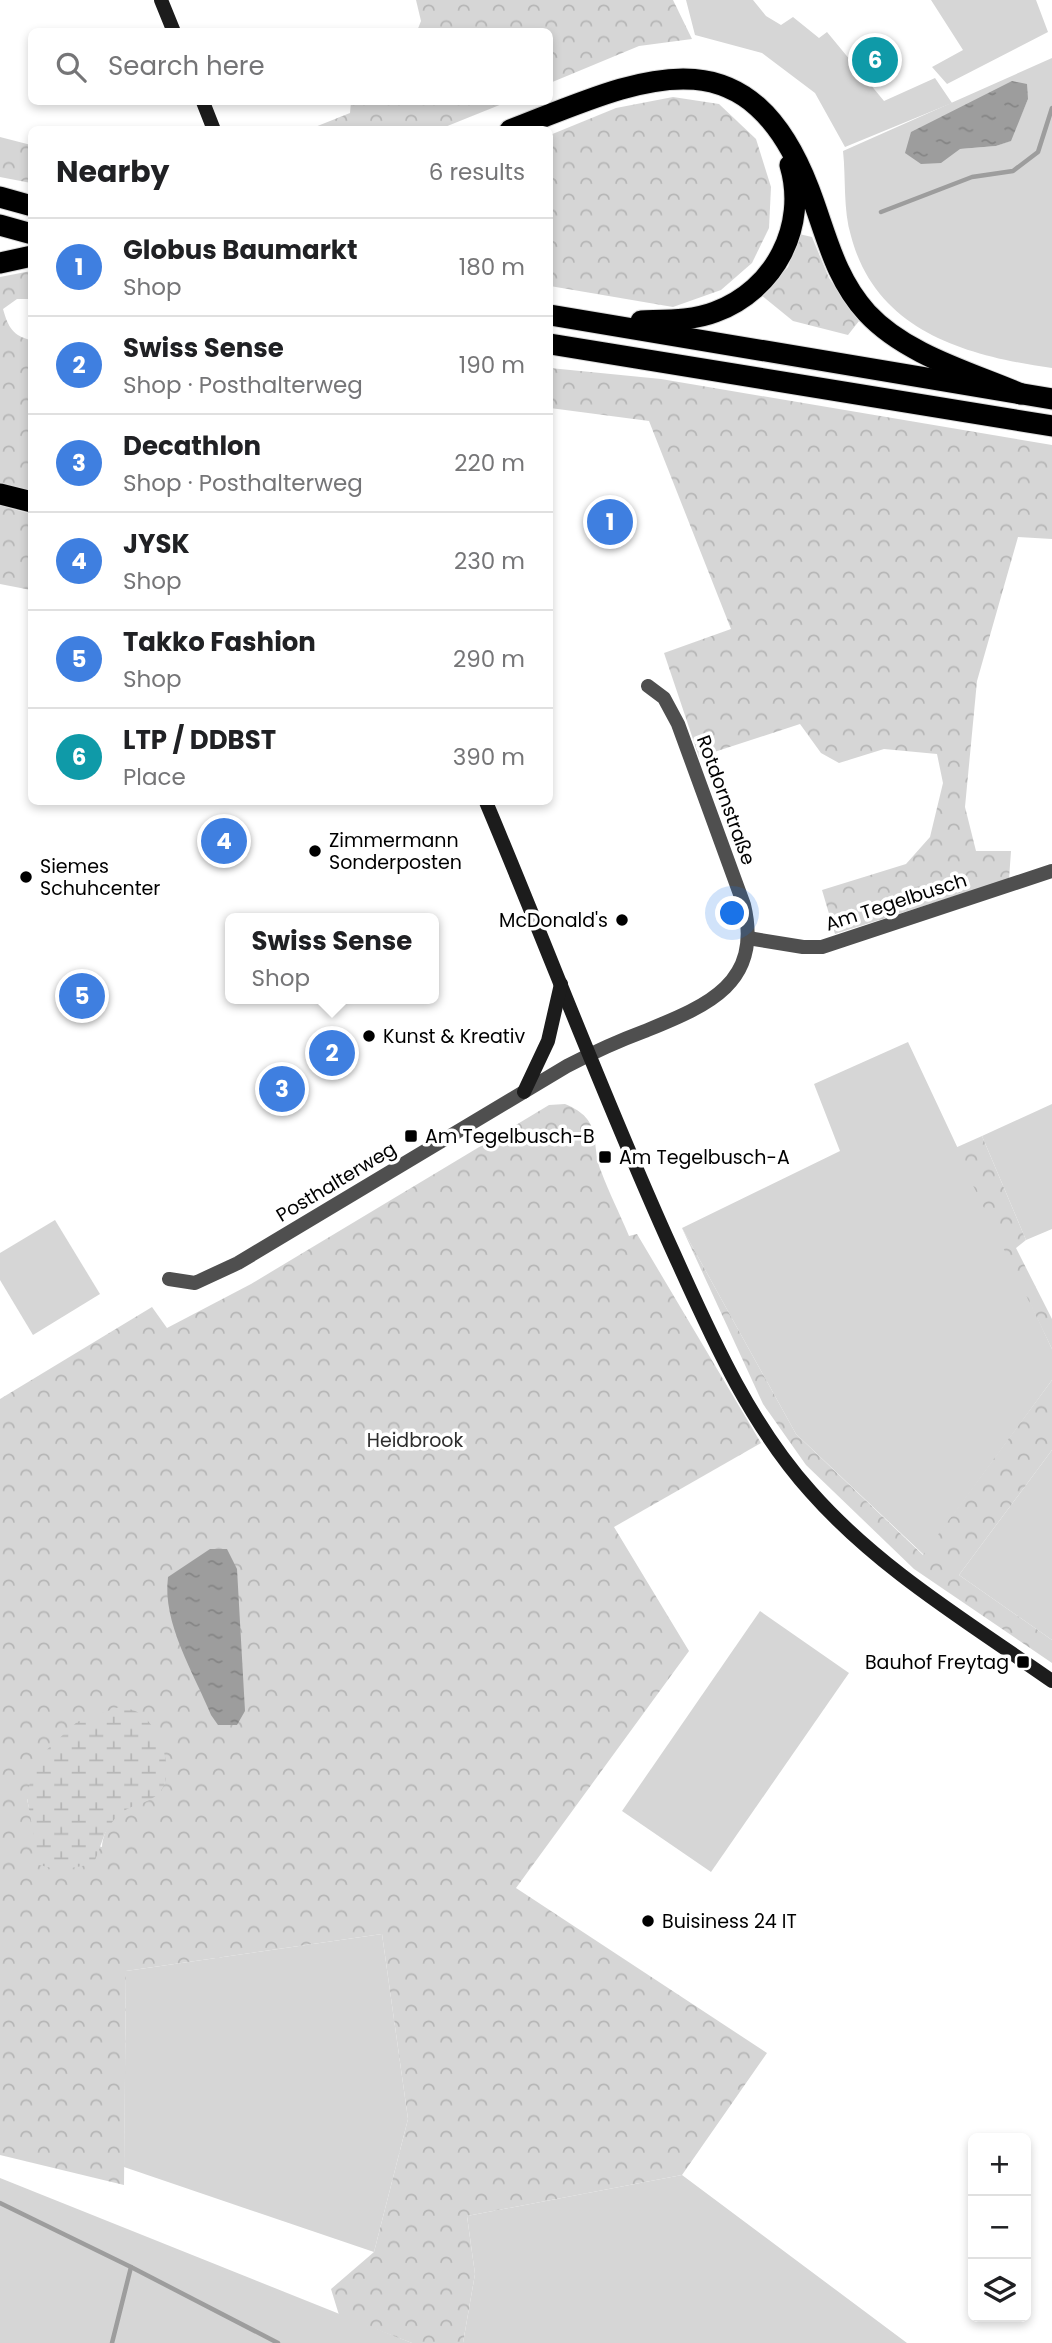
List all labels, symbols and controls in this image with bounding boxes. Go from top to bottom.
search box [28,28,553,105]
pin: 6 [852,34,898,86]
icon: search [52,48,90,86]
text: Search here [108,48,265,84]
text: Nearby [56,150,170,193]
text: 6 results [429,156,525,188]
text: Globus Baumarkt [123,232,358,268]
text: 1 [75,251,83,283]
text: 180 m [459,251,525,283]
text: Shop [123,271,182,303]
text: Swiss Sense [123,330,284,366]
text: 2 [72,349,86,381]
text: 190 m [459,349,525,381]
text: Shop · Posthalterweg [123,369,363,401]
text: Decathlon [123,428,261,464]
text: 3 [72,447,86,479]
text: 220 m [454,447,525,479]
text: Shop · Posthalterweg [123,467,363,499]
pin: 1 [587,496,633,548]
text: JYSK [123,526,190,562]
text: 4 [71,545,87,577]
text: 230 m [454,545,525,577]
text: Shop [123,565,182,597]
text: Takko Fashion [123,624,316,660]
text: 5 [72,643,86,675]
text: 290 m [453,643,525,675]
text: Shop [123,663,182,695]
text: LTP / DDBST [123,722,276,758]
street label: Rotdornstraße [690,731,762,869]
text: 6 [72,741,86,773]
text: 390 m [453,741,525,773]
text: Place [123,761,186,793]
pin: 4 [201,815,247,867]
place label: Zimmermann Sonderposten [329,827,462,876]
marker: Zimmermann Sonderposten [307,843,323,859]
place label: Siemes Schuhcenter [40,853,160,902]
street label: Am Tegelbusch [822,866,970,938]
marker: Siemes Schuhcenter [18,869,34,885]
your location [715,896,749,930]
place label: McDonald's [499,907,608,934]
marker: McDonald's [614,912,630,928]
popup [225,913,439,1004]
text: Swiss Sense [252,923,412,959]
text: Shop [252,962,310,994]
pin: 5 [59,970,105,1022]
place label: Kunst & Kreativ [383,1023,525,1050]
pin: 2 [309,1027,355,1079]
marker: Kunst & Kreativ [361,1028,377,1044]
pin: 3 [259,1063,305,1115]
place label: Am Tegelbusch-B [425,1123,595,1150]
marker: Am Tegelbusch-B [403,1128,419,1144]
street label: Posthalterweg [271,1135,401,1229]
place label: Am Tegelbusch-A [619,1144,790,1171]
marker: Am Tegelbusch-A [597,1149,613,1165]
park label: Heidbrook [367,1427,463,1454]
place label: Bauhof Freytag [865,1649,1009,1676]
marker: Bauhof Freytag [1015,1654,1031,1670]
place label: Buisiness 24 IT [662,1908,797,1935]
marker: Buisiness 24 IT [640,1913,656,1929]
map controls [968,2133,1031,2322]
button: + [968,2133,1031,2196]
button: − [968,2196,1031,2259]
button: layers [968,2259,1031,2322]

